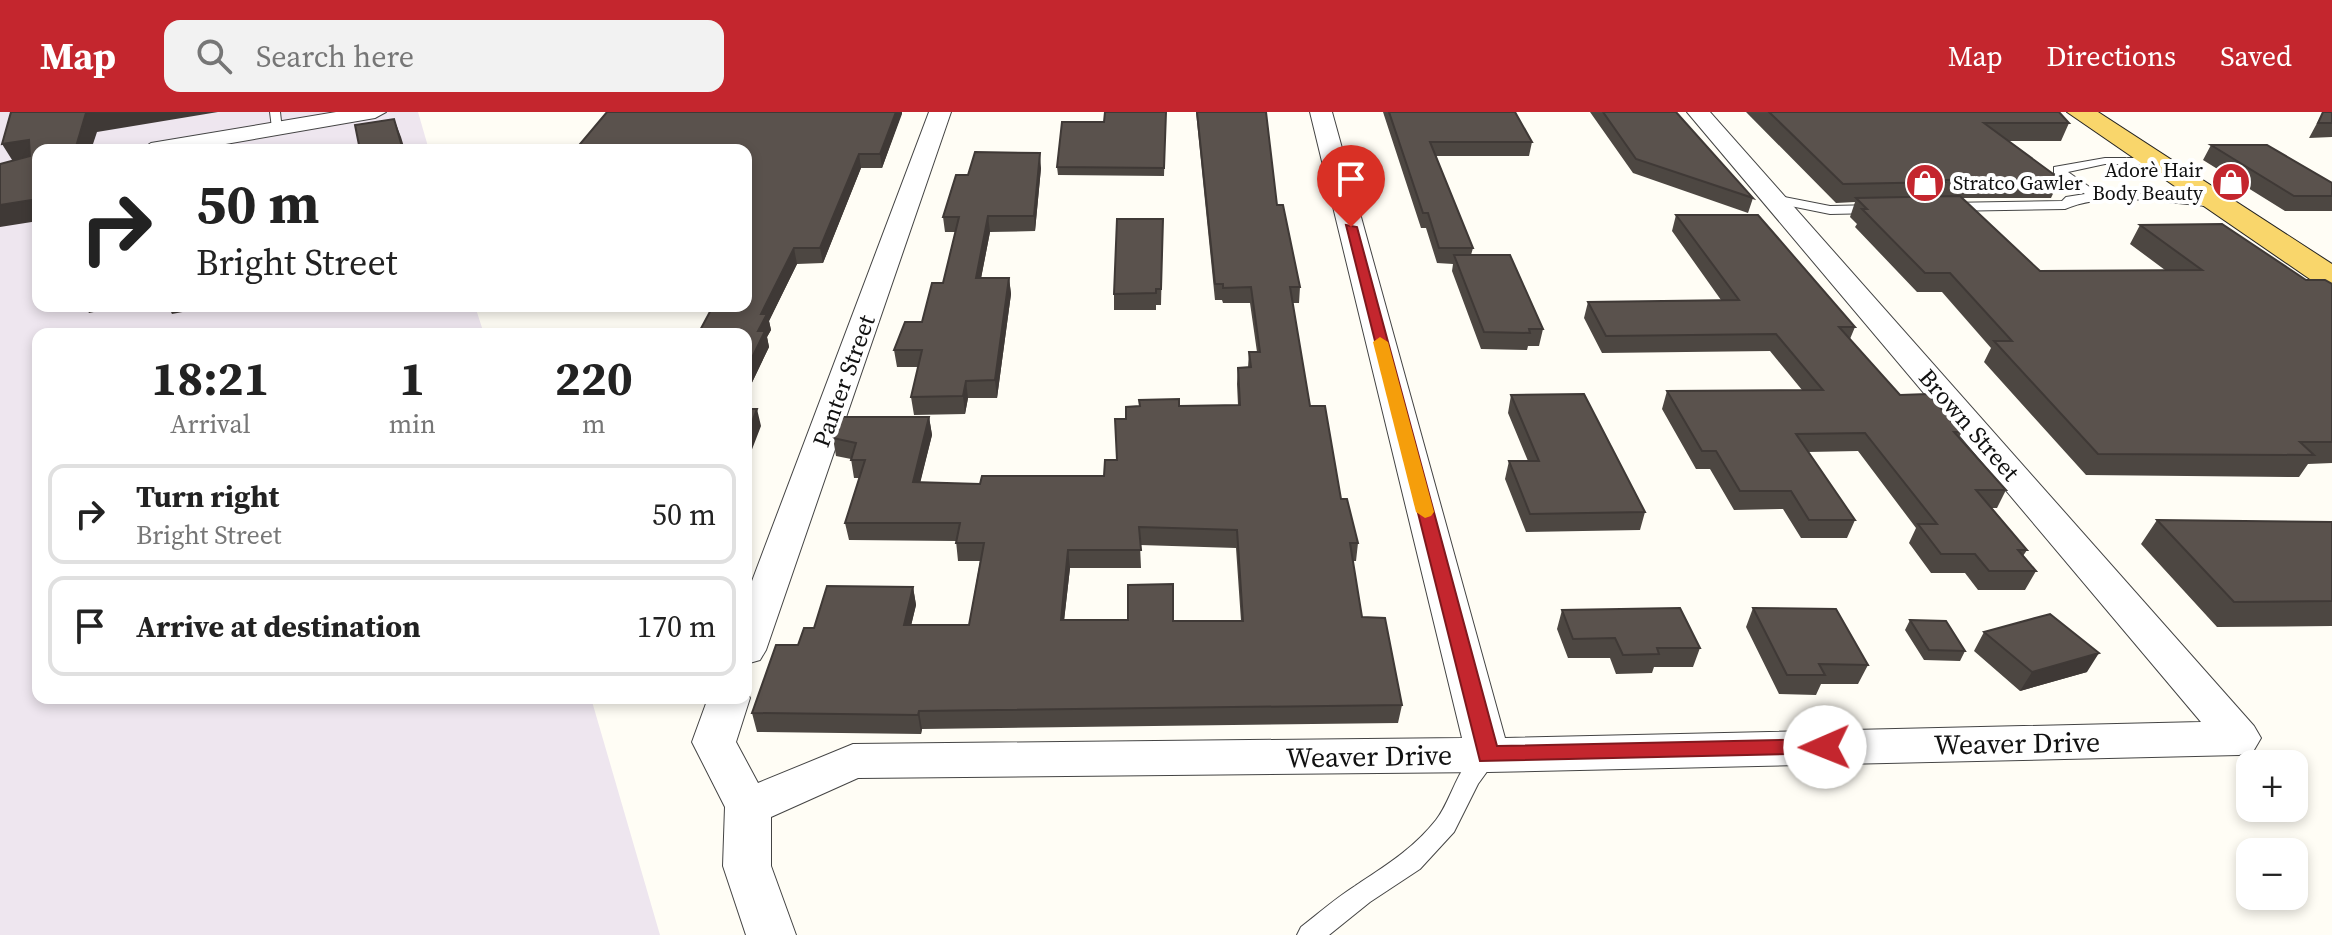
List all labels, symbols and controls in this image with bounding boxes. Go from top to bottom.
search box [164,20,724,92]
text: Map [40,30,116,82]
icon: search [192,34,236,78]
text: Search here [256,36,414,77]
text: Map [1948,37,2003,75]
text: Directions [2047,37,2176,75]
text: Saved [2220,37,2292,75]
pin [1317,145,1385,227]
place label: Adorè Hair Body Beauty [2092,156,2204,207]
icon: arrive [1329,157,1373,201]
shop icon: Adorè Hair Body Beauty [2210,161,2252,203]
shop icon: Stratco Gawler [1904,162,1946,204]
text: 50 m [196,165,319,242]
place label: Stratco Gawler [1953,169,2083,197]
icon: right [64,176,168,280]
text: Bright Street [196,238,398,287]
street label: Panter Street [804,310,883,452]
text: 18:21 [151,345,270,411]
text: 1 [399,345,425,411]
text: 220 [555,345,633,411]
street label: Brown Street [1911,362,2027,488]
text: Arrival [170,406,251,442]
text: min [389,406,436,442]
text: m [582,406,606,442]
text: Turn right [136,476,279,517]
icon: right [68,492,112,536]
text: 50 m [652,494,716,535]
text: Bright Street [136,517,282,553]
icon: arrive [68,604,112,648]
text: Arrive at destination [136,606,421,647]
text: 170 m [637,606,716,647]
position arrow [1783,705,1867,789]
street label: Weaver Drive [1933,723,2101,763]
street label: Weaver Drive [1285,736,1453,776]
map controls [2236,750,2308,910]
button: + [2236,750,2308,822]
button: − [2236,838,2308,910]

